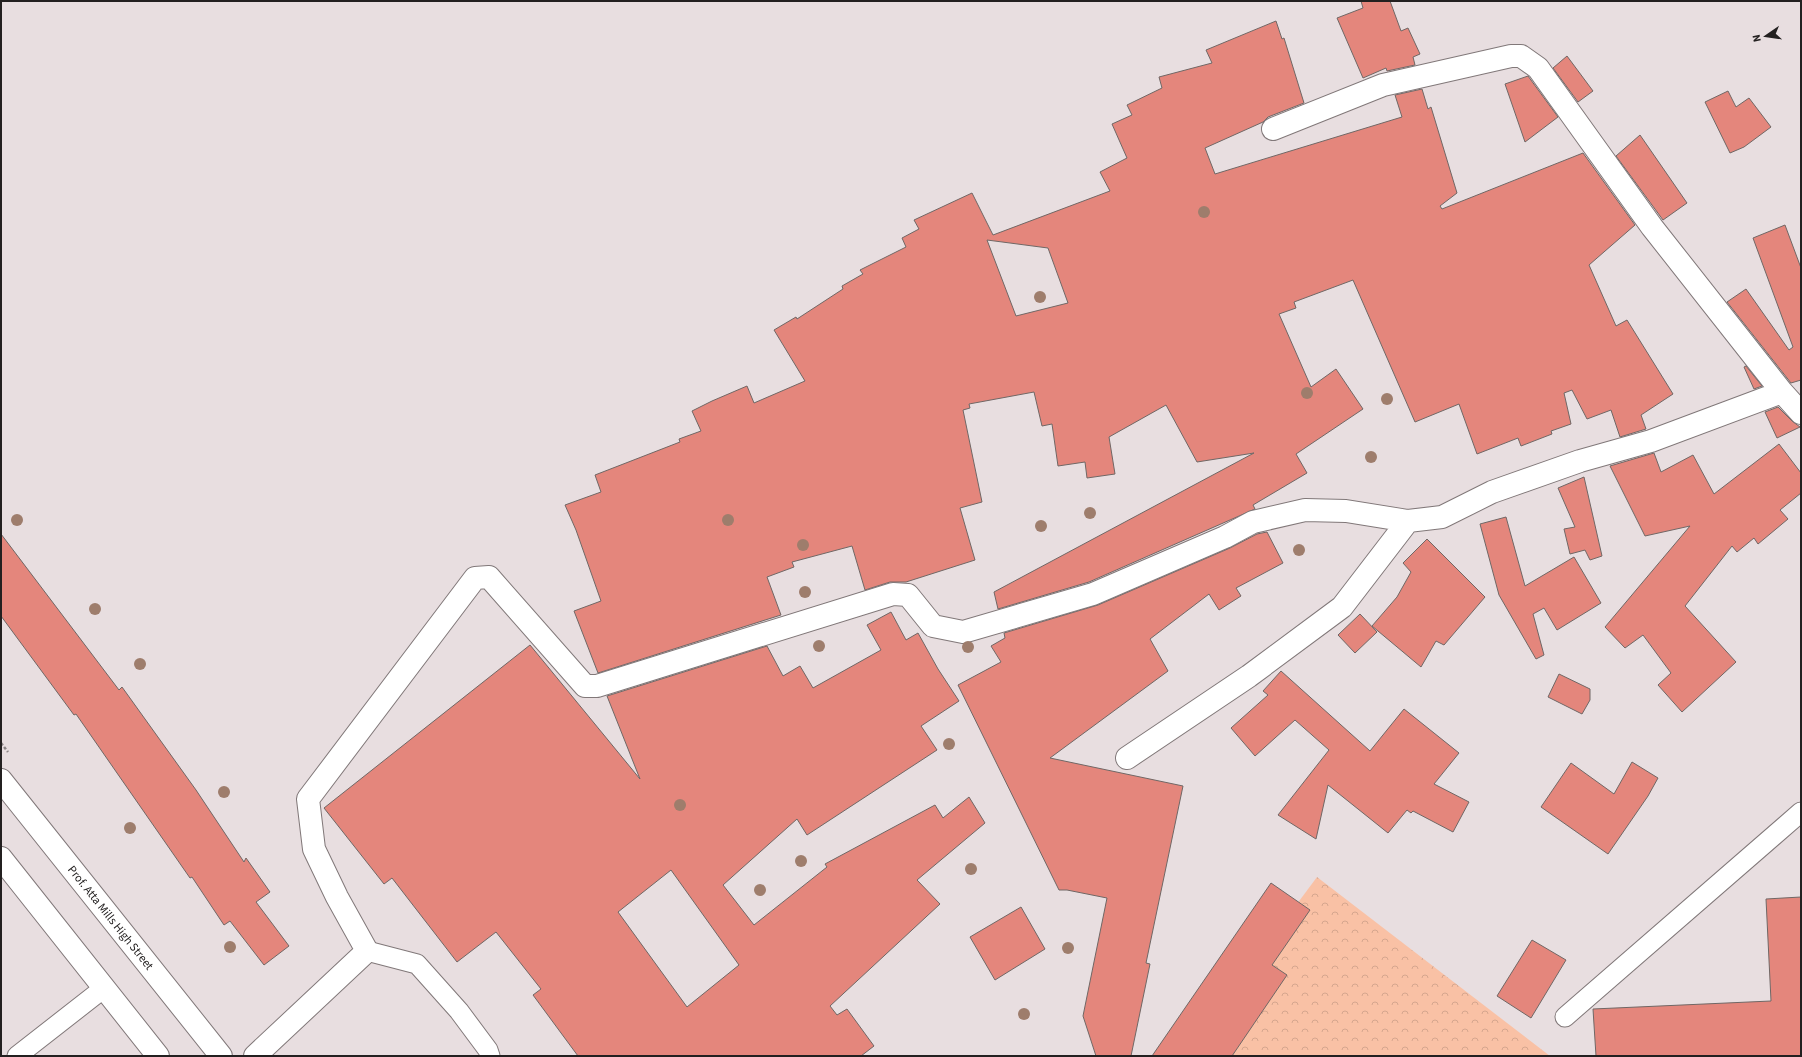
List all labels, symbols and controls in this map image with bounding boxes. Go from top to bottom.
north arrow [1746,16,1786,56]
text: N [1749,33,1765,43]
street label: Prof. Atta Mills High Street [63,862,157,974]

